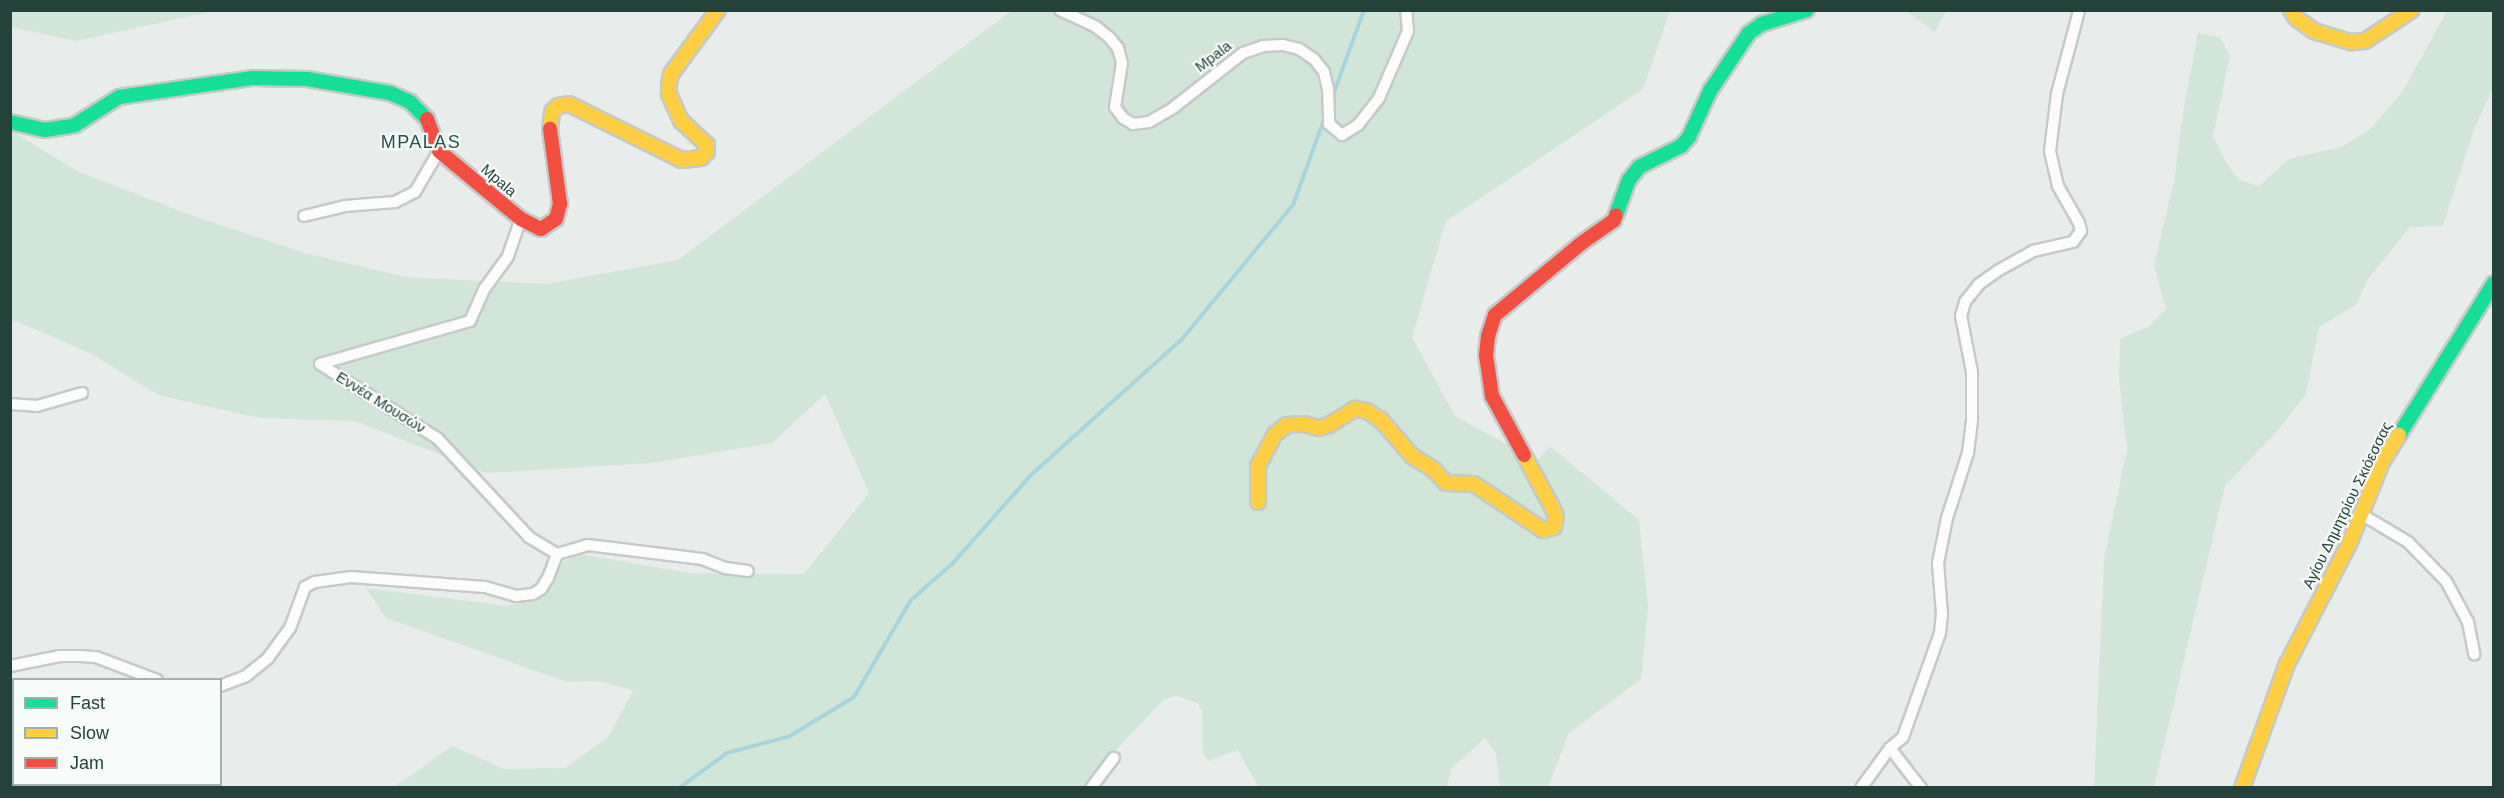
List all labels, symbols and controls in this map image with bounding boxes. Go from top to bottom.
street label: Mpala [1191,37,1235,75]
district label: MPALAS [381,131,461,153]
street label: Mpala [478,160,520,200]
street label: Εννέα Μουσών [333,367,429,437]
street label: Αγίου Δημητρίου Σκιόεσσας [2298,418,2396,592]
legend [12,678,222,786]
text: Fast [70,693,105,713]
text: Slow [70,723,109,743]
text: Jam [70,753,104,773]

